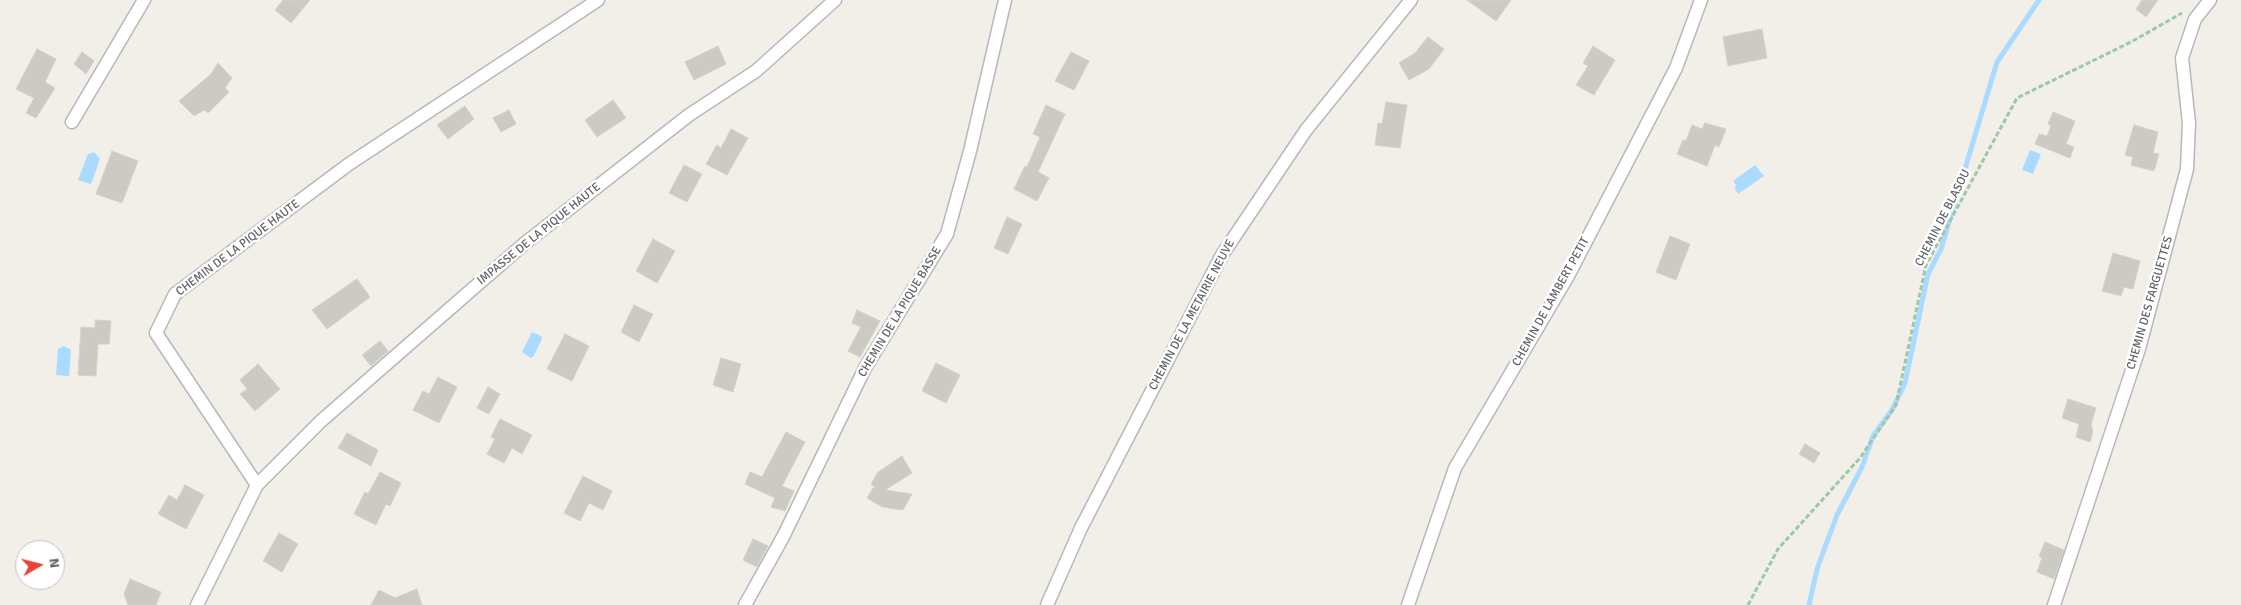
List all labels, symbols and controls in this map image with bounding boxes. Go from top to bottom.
street label: CHEMIN DE BLASOU [1912,167,1974,269]
street label: IMPASSE DE LA PIQUE HAUTE [475,180,603,288]
street label: CHEMIN DE LA PIQUE HAUTE [173,197,303,299]
street label: CHEMIN DE LAMBERT PETIT [1510,235,1592,369]
street label: CHEMIN DES FARGUETTES [2124,235,2176,371]
street label: CHEMIN DE LA METAIRIE NEUVE [1146,237,1238,393]
street label: CHEMIN DE LA PIQUE BASSE [855,244,945,380]
north arrow [15,540,65,590]
text: N [45,557,63,569]

